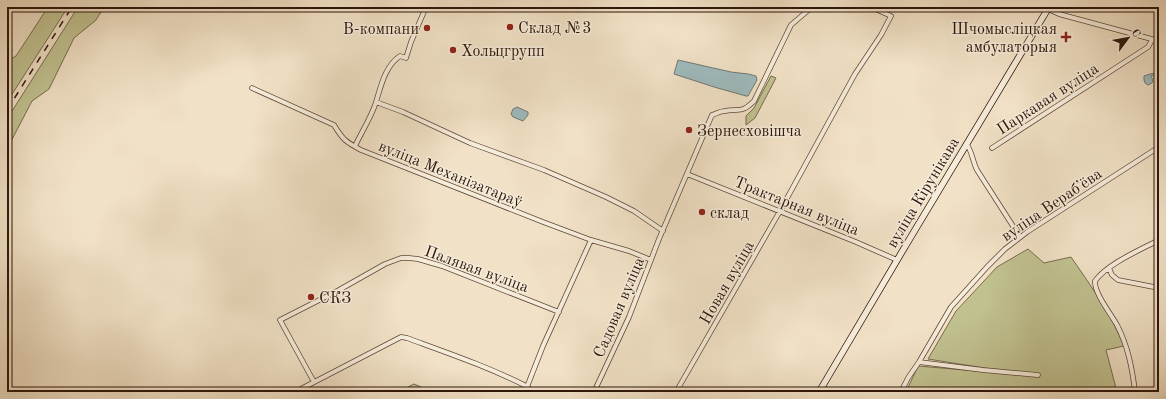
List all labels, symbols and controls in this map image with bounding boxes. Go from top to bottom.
north arrow [1108,18,1148,58]
place label: Склад №3 [518,21,591,37]
place label: В-компани [343,22,419,38]
marker: Склад №3 [505,22,515,32]
place label: Шчомысліцкая амбулаторыя [951,22,1057,56]
marker: В-компани [422,23,432,33]
text: С [1129,28,1142,39]
marker: Шчомысліцкая амбулаторыя [1060,31,1072,43]
place label: Хольцгрупп [461,44,545,60]
marker: Хольцгрупп [448,45,458,55]
street label: Паркавая вуліца [994,61,1102,138]
place label: Зернесховішча [697,124,802,140]
marker: Зернесховішча [684,125,694,135]
street label: вуліца Кірунікава [884,135,963,251]
street label: вуліца Механізатараў [376,139,525,211]
street label: вуліца Верабʼёва [998,165,1105,245]
street label: Трактарная вуліца [732,174,861,239]
place label: склад [710,206,749,222]
marker: склад [697,207,707,217]
street label: Новая вуліца [697,239,758,327]
street label: Палявая вуліца [422,244,531,296]
street label: Садовая вуліца [592,255,648,360]
place label: СКЗ [319,291,351,307]
marker: СКЗ [306,292,316,302]

